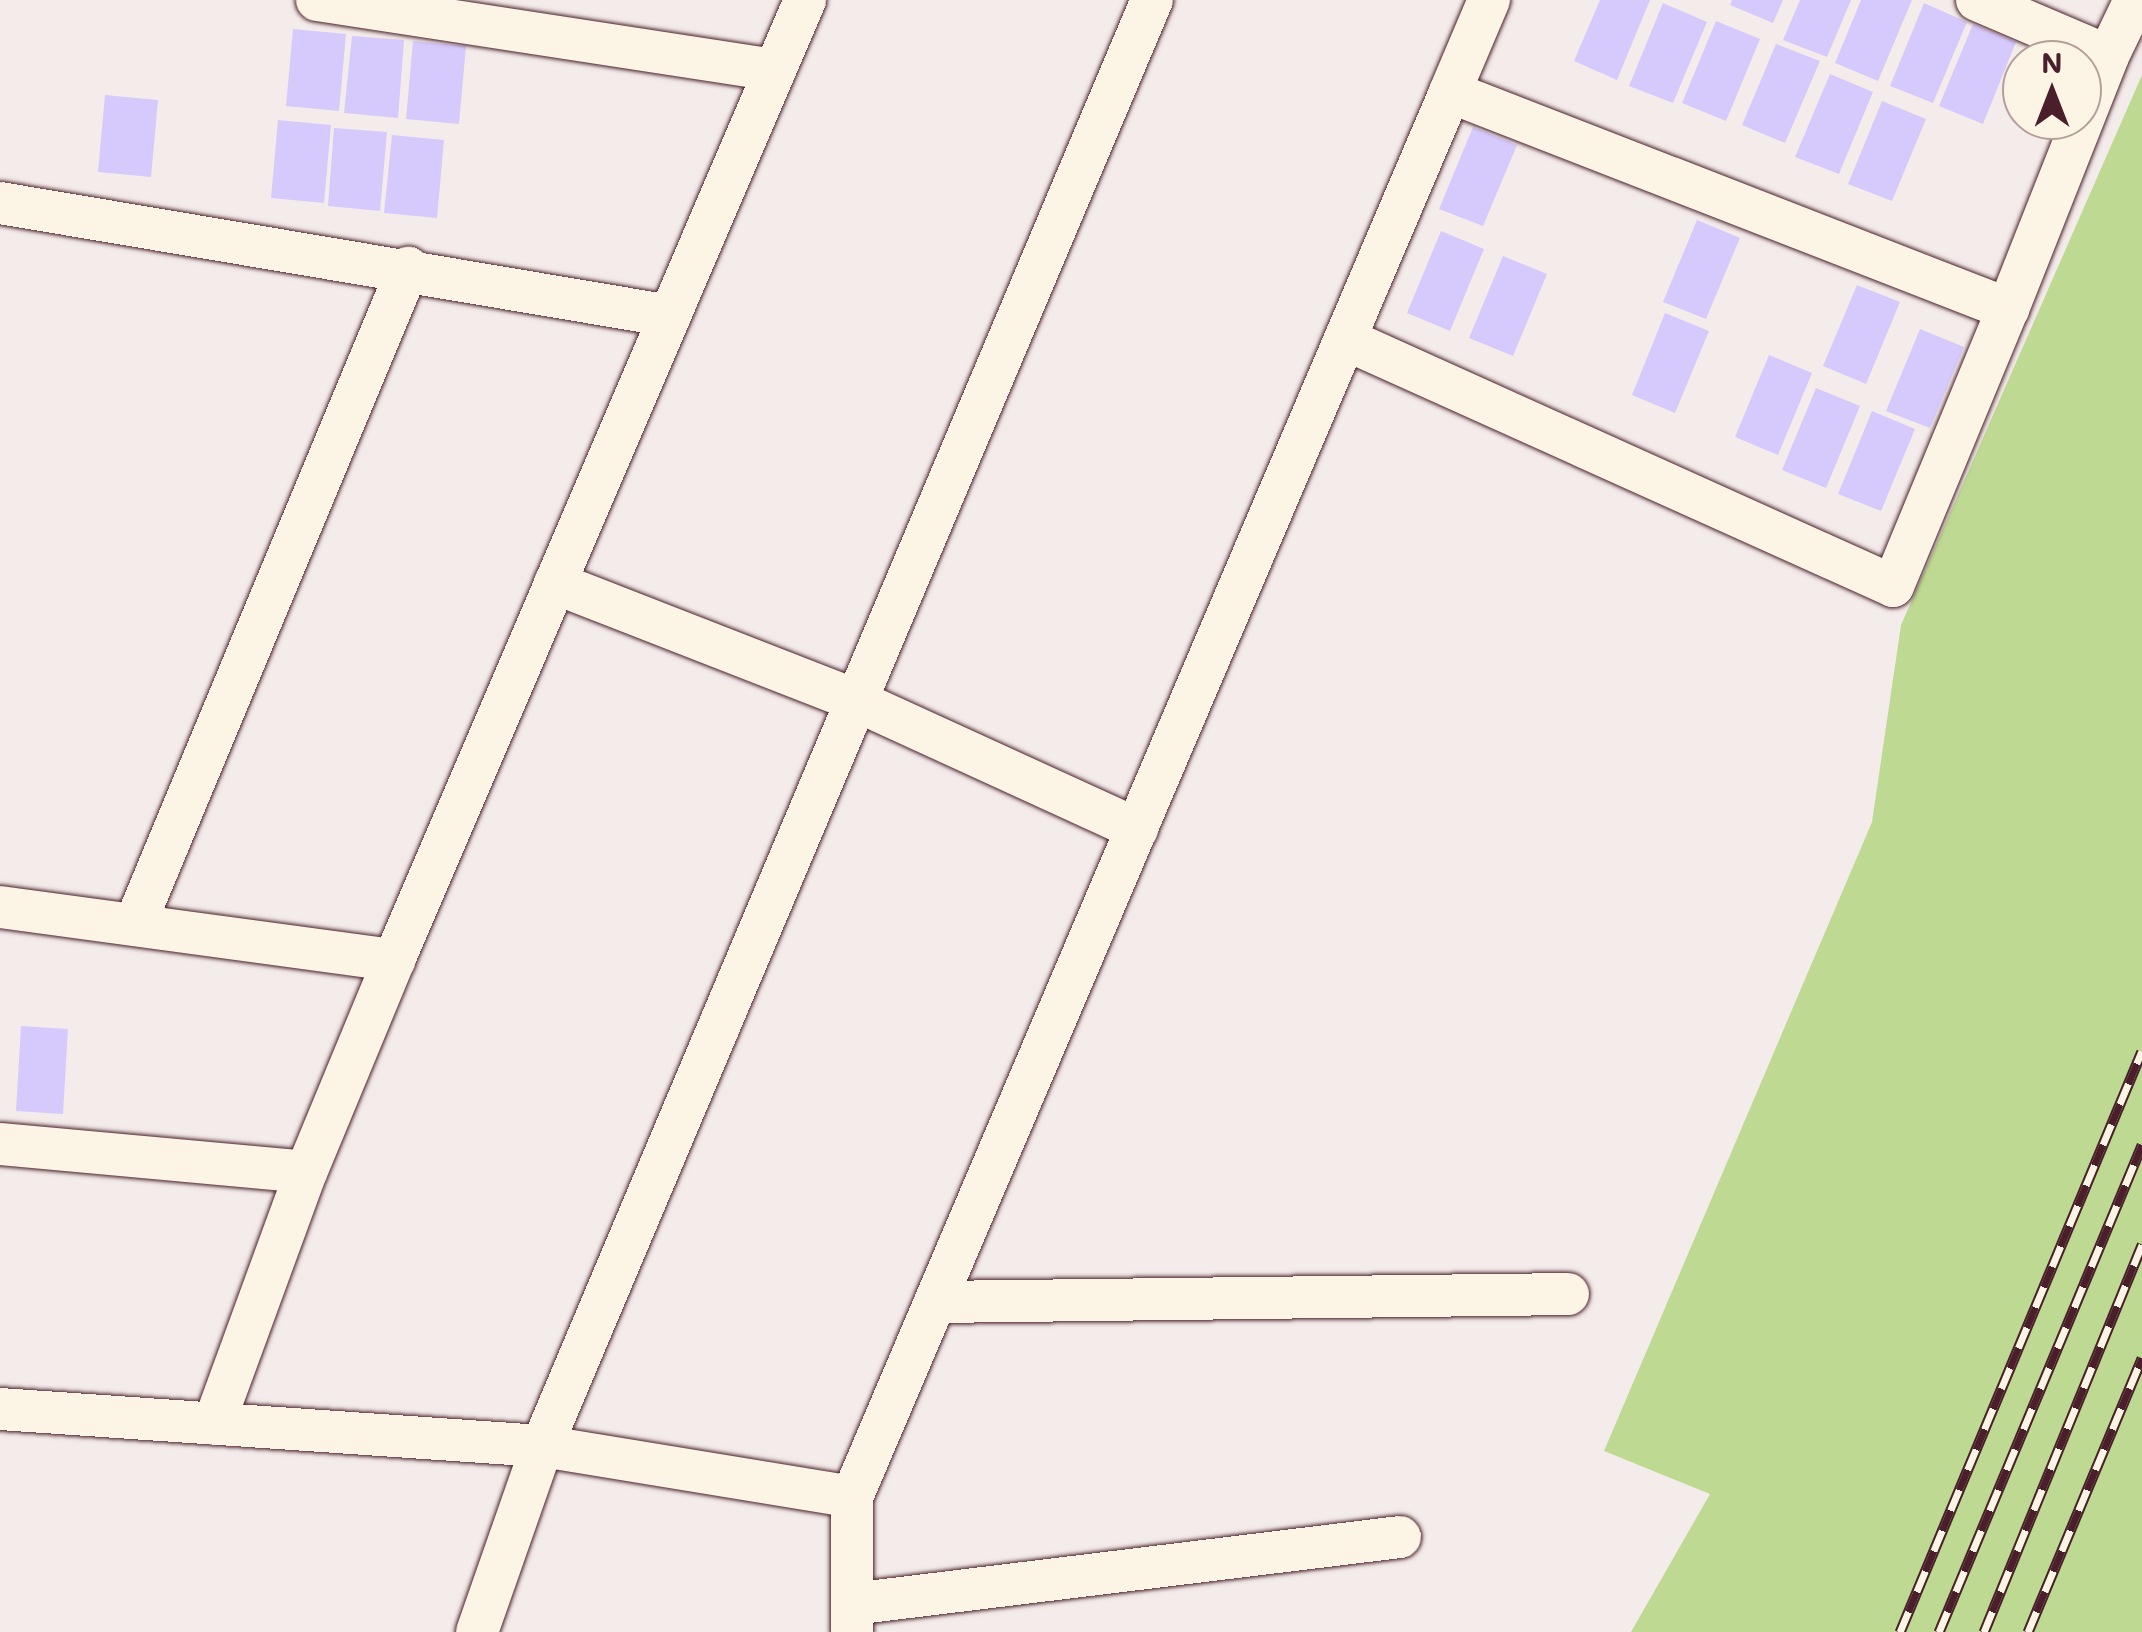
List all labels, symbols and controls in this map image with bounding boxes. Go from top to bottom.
north arrow [2002,40,2102,140]
text: N [2041,44,2063,80]

